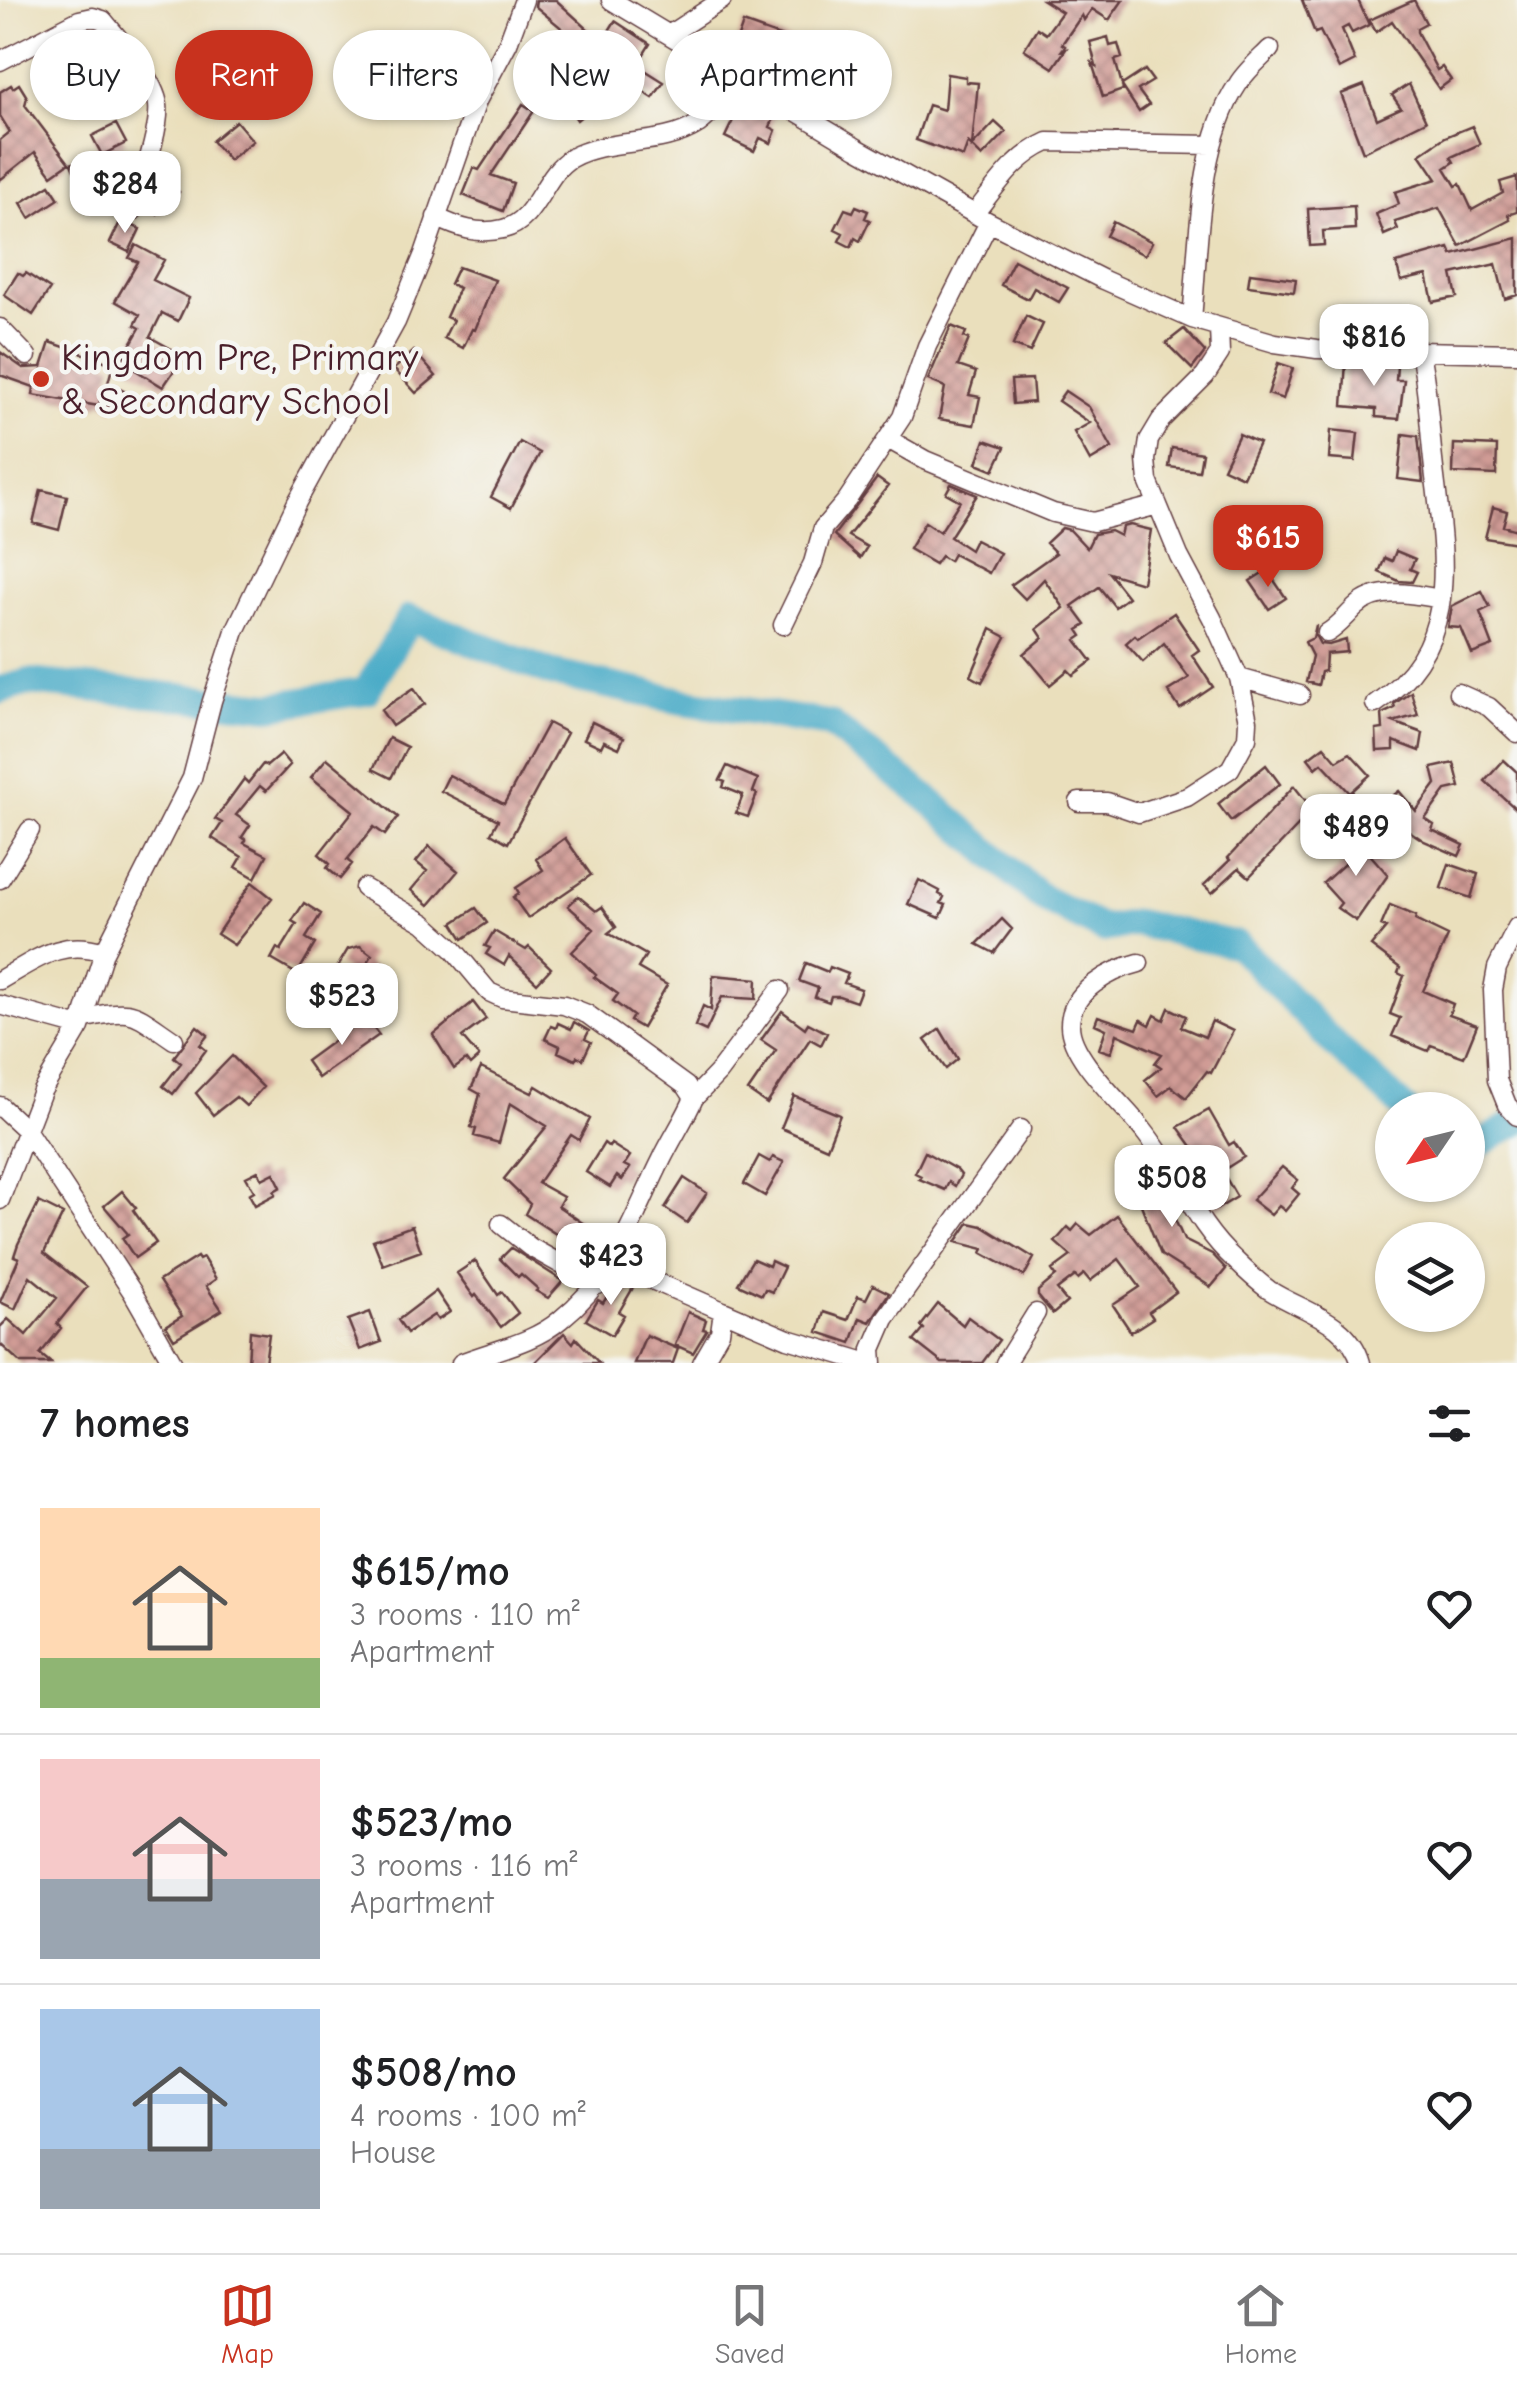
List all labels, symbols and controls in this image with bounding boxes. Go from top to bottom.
chip: Buy [30,30,155,120]
chip: Rent [175,30,313,120]
chip: Filters [333,30,493,120]
chip: New [513,30,645,120]
chip: Apartment [665,30,892,120]
pin: $284 [66,151,184,236]
text: $284 [92,165,158,202]
pin: $816 [1315,304,1433,389]
text: $816 [1342,318,1406,355]
place label: Kingdom Pre, Primary & Secondary School [61,336,418,424]
marker: Kingdom Pre, Primary & Secondary School [30,368,52,390]
pin: $615 [1209,505,1327,590]
text: $615 [1235,519,1301,556]
pin: $489 [1297,794,1415,879]
text: $489 [1322,808,1390,845]
pin: $523 [283,963,401,1048]
text: $523 [308,977,376,1014]
north arrow [1375,1092,1485,1202]
map controls [1375,1092,1485,1332]
pin: $508 [1113,1145,1231,1230]
text: $508 [1137,1159,1207,1196]
button: layers [1375,1222,1485,1332]
pin: $423 [552,1223,670,1308]
text: $423 [578,1237,644,1274]
icon: filters [1422,1396,1477,1451]
text: 7 homes [40,1399,190,1448]
text: $615/mo [350,1547,510,1596]
icon: home [120,1548,240,1668]
icon: heart [1422,1581,1477,1636]
text: 3 rooms · 110 m² [350,1596,580,1633]
text: Apartment [350,1633,493,1670]
text: $523/mo [350,1798,513,1847]
icon: home [120,1799,240,1919]
icon: heart [1422,1832,1477,1887]
text: 3 rooms · 116 m² [350,1847,578,1884]
text: Apartment [350,1884,493,1921]
text: $508/mo [350,2048,517,2097]
icon: home [120,2049,240,2169]
icon: heart [1422,2082,1477,2137]
text: 4 rooms · 100 m² [350,2097,586,2134]
text: House [350,2134,436,2171]
tab: Map [220,2278,275,2370]
tab: Saved [715,2278,785,2370]
tab: Home [1225,2278,1297,2370]

